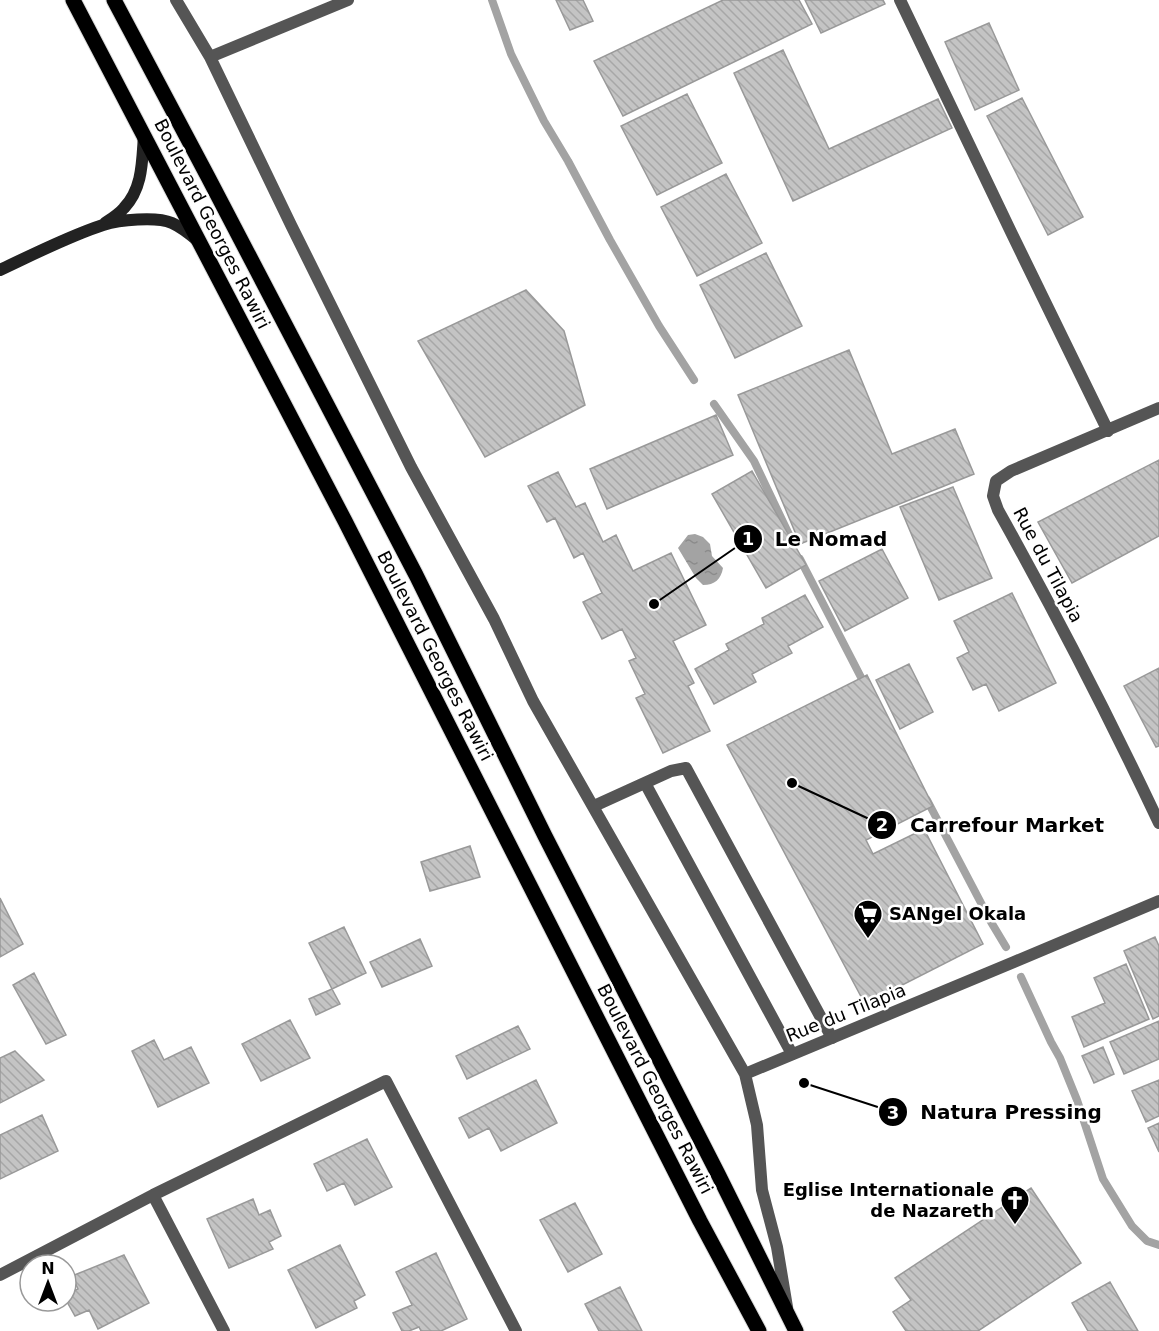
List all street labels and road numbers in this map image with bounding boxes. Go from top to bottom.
street label: Boulevard Georges Rawiri [150,115,275,332]
street label: Rue du Tilapia [1009,504,1088,626]
street label: Boulevard Georges Rawiri [373,547,498,764]
street label: Rue du Tilapia [783,979,909,1046]
street label: Boulevard Georges Rawiri [593,980,718,1197]

